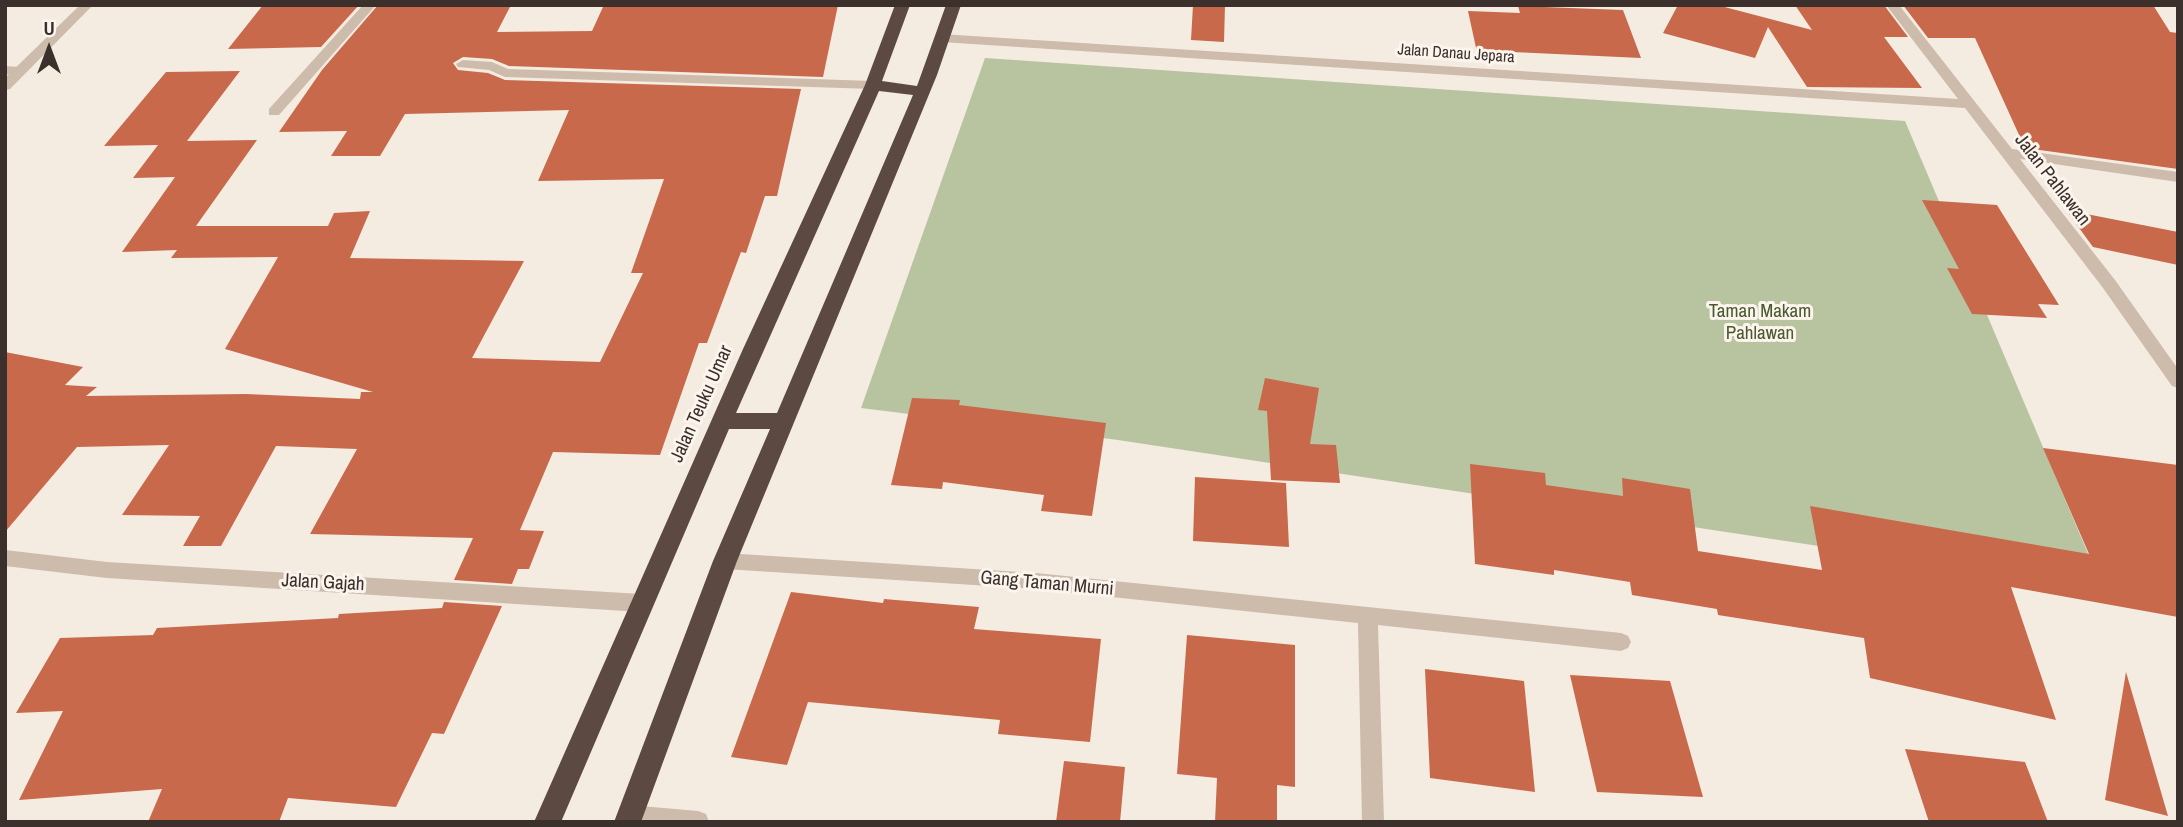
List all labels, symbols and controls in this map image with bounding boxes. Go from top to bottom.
north arrow [14,14,84,84]
text: U [43,15,55,41]
street label: Jalan Danau Jepara [1397,40,1515,68]
street label: Jalan Pahlawan [2009,130,2095,230]
park label: Taman Makam Pahlawan [1709,301,1811,345]
street label: Jalan Teuku Umar [666,342,738,466]
street label: Gang Taman Murni [979,567,1115,601]
street label: Jalan Gajah [281,569,365,597]

